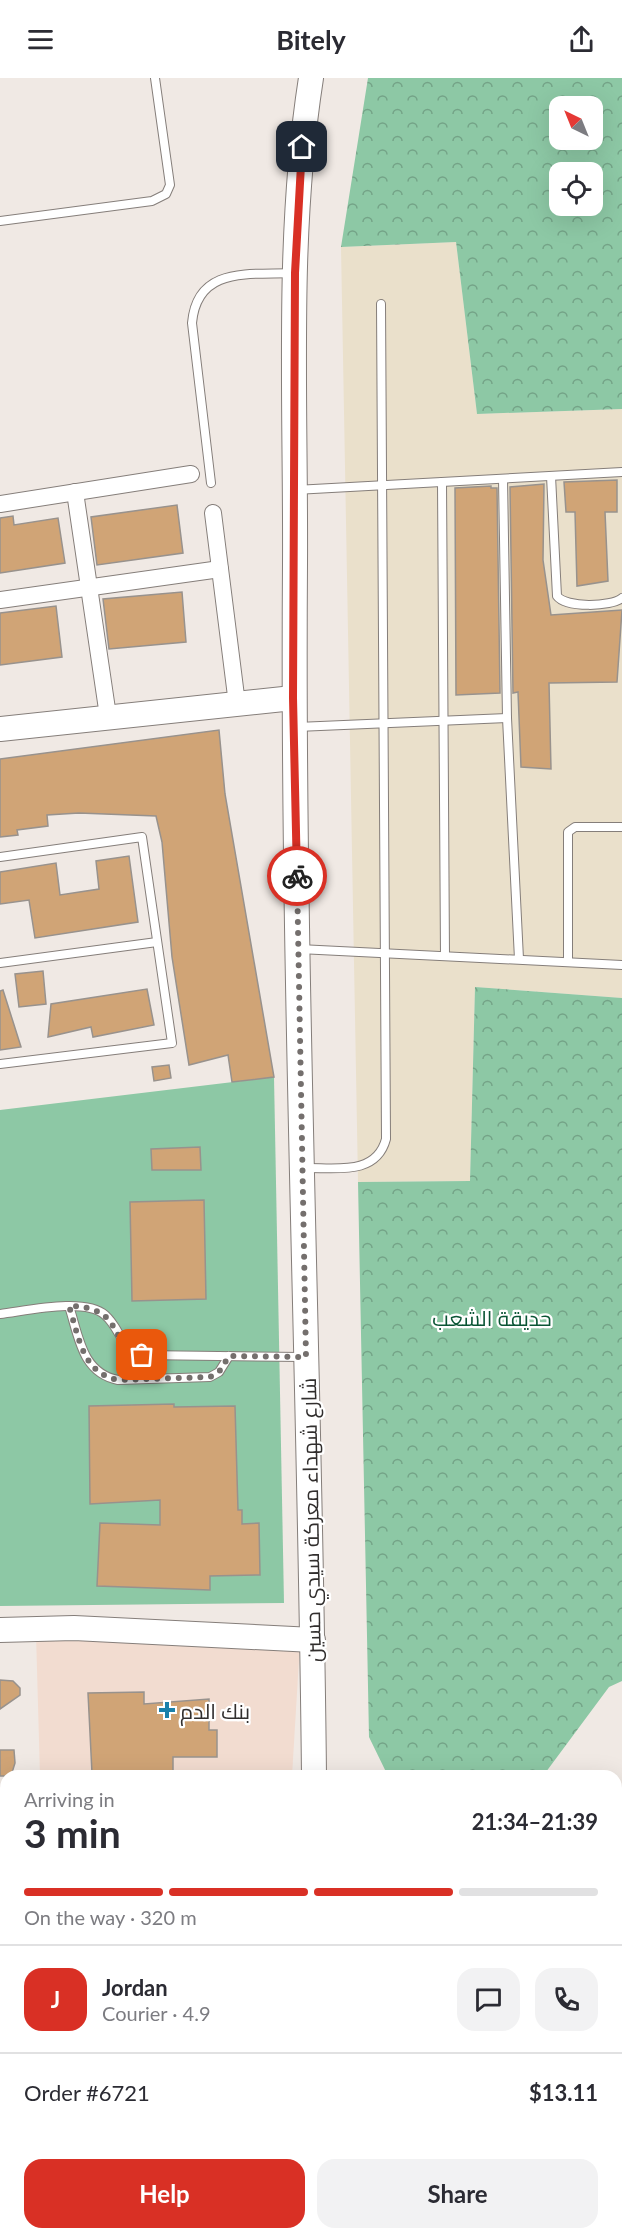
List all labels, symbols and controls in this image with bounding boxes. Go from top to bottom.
icon: menu [24,23,57,56]
text: Bitely [276,23,346,56]
icon: share [565,23,598,56]
north arrow [549,96,603,150]
map controls [549,96,603,216]
pin [276,121,327,172]
icon: home [285,130,318,163]
button: locate [549,162,603,216]
courier [267,846,327,906]
icon: bike [281,860,314,893]
park label: حديقة الشعب [432,1305,552,1330]
pin [116,1329,167,1380]
icon: bag [125,1338,158,1371]
street label: شارع شهداء معركة سيدي حسين [295,1378,330,1662]
place label: بنك الدم [180,1698,250,1726]
marker: بنك الدم [158,1701,176,1719]
text: Arriving in [24,1787,115,1811]
text: 21:34–21:39 [472,1808,598,1835]
text: 3 min [24,1810,121,1856]
text: On the way · 320 m [24,1905,197,1929]
button: chat [457,1968,520,2031]
button: phone [535,1968,598,2031]
text: Jordan [102,1974,168,2001]
text: J [51,1986,60,2013]
text: Courier · 4.9 [102,2001,211,2025]
text: Order #6721 [24,2079,150,2106]
text: $13.11 [529,2079,598,2106]
button: Help [24,2159,305,2228]
button: Share [317,2159,598,2228]

